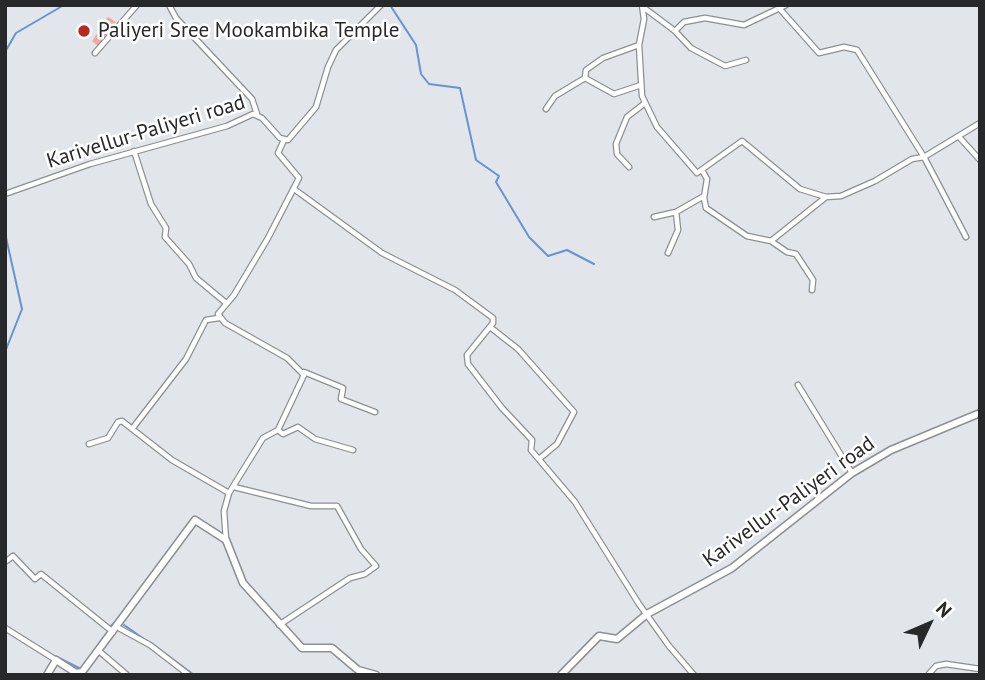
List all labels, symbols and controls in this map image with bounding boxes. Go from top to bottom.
place label: Paliyeri Sree Mookambika Temple [98,18,399,44]
marker: Paliyeri Sree Mookambika Temple [76,23,92,39]
street label: Karivellur-Paliyeri road [44,90,248,174]
street label: Karivellur-Paliyeri road [698,431,880,573]
north arrow [894,589,964,659]
text: N [931,597,957,622]

